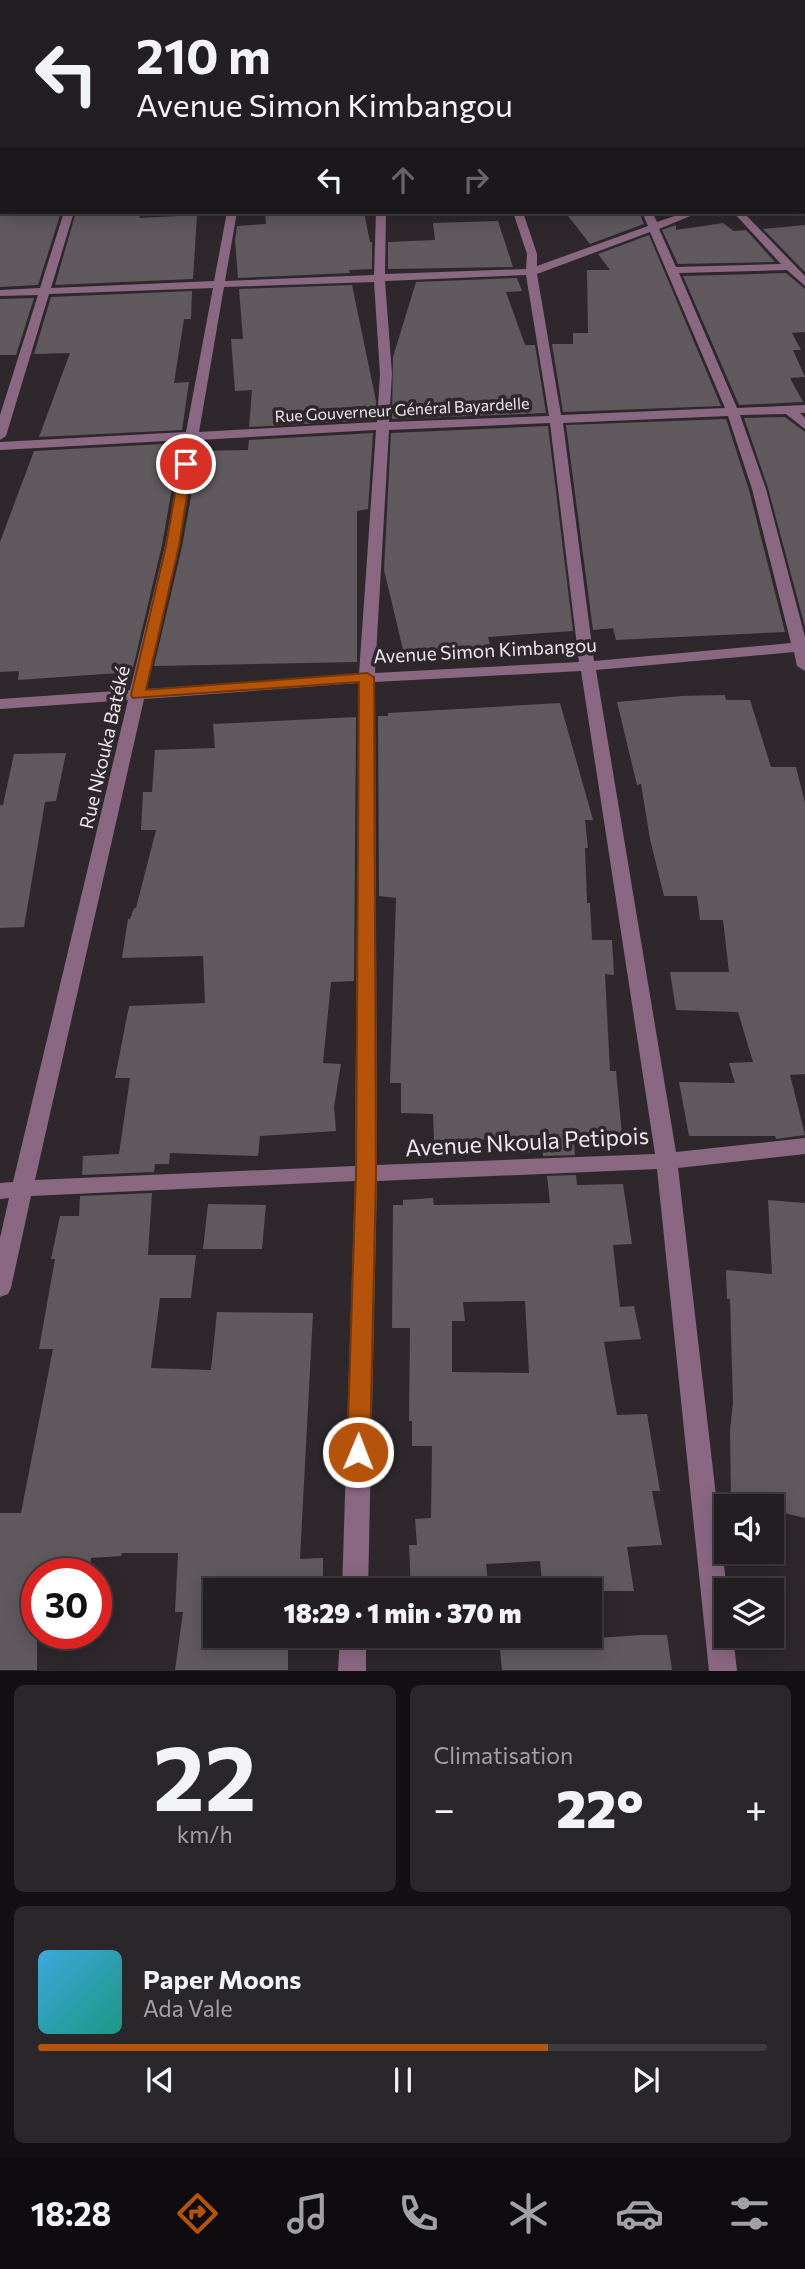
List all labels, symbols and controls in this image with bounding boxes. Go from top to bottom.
text: 210 m [136,24,271,84]
icon: left [21,28,112,119]
text: Avenue Simon Kimbangou [136,84,513,124]
icon: left [311,161,349,199]
icon: ahead [384,161,422,199]
icon: right [457,161,495,199]
street label: Rue Gouverneur Général Bayardelle [274,393,530,425]
pin [156,434,216,494]
icon: arrive [167,445,205,483]
street label: Avenue Simon Kimbangou [373,633,597,667]
street label: Rue Nkouka Batéké [74,663,134,831]
street label: Avenue Nkoula Petipois [404,1121,650,1161]
position arrow [321,1415,395,1489]
map controls [714,1494,784,1648]
button: sound [714,1494,784,1564]
speed limit sign: 30 [21,1558,112,1649]
button: layers [714,1578,784,1648]
text: 18:29 · 1 min · 370 m [284,1597,521,1628]
text: 22 [153,1718,257,1830]
text: Climatisation [434,1741,573,1769]
text: 22° [556,1775,644,1839]
text: − [434,1784,455,1831]
text: + [745,1784,767,1831]
text: km/h [177,1820,233,1848]
text: Paper Moons [143,1963,301,1994]
text: Ada Vale [143,1994,233,2022]
icon: previous [141,2061,179,2099]
icon: pause [384,2061,422,2099]
icon: next [627,2061,665,2099]
icon: directions [173,2189,222,2238]
icon: music [283,2189,332,2238]
icon: phone [394,2189,443,2238]
icon: climate [504,2189,553,2238]
icon: car [615,2189,664,2238]
icon: filters [725,2189,774,2238]
text: 18:28 [31,2193,111,2233]

